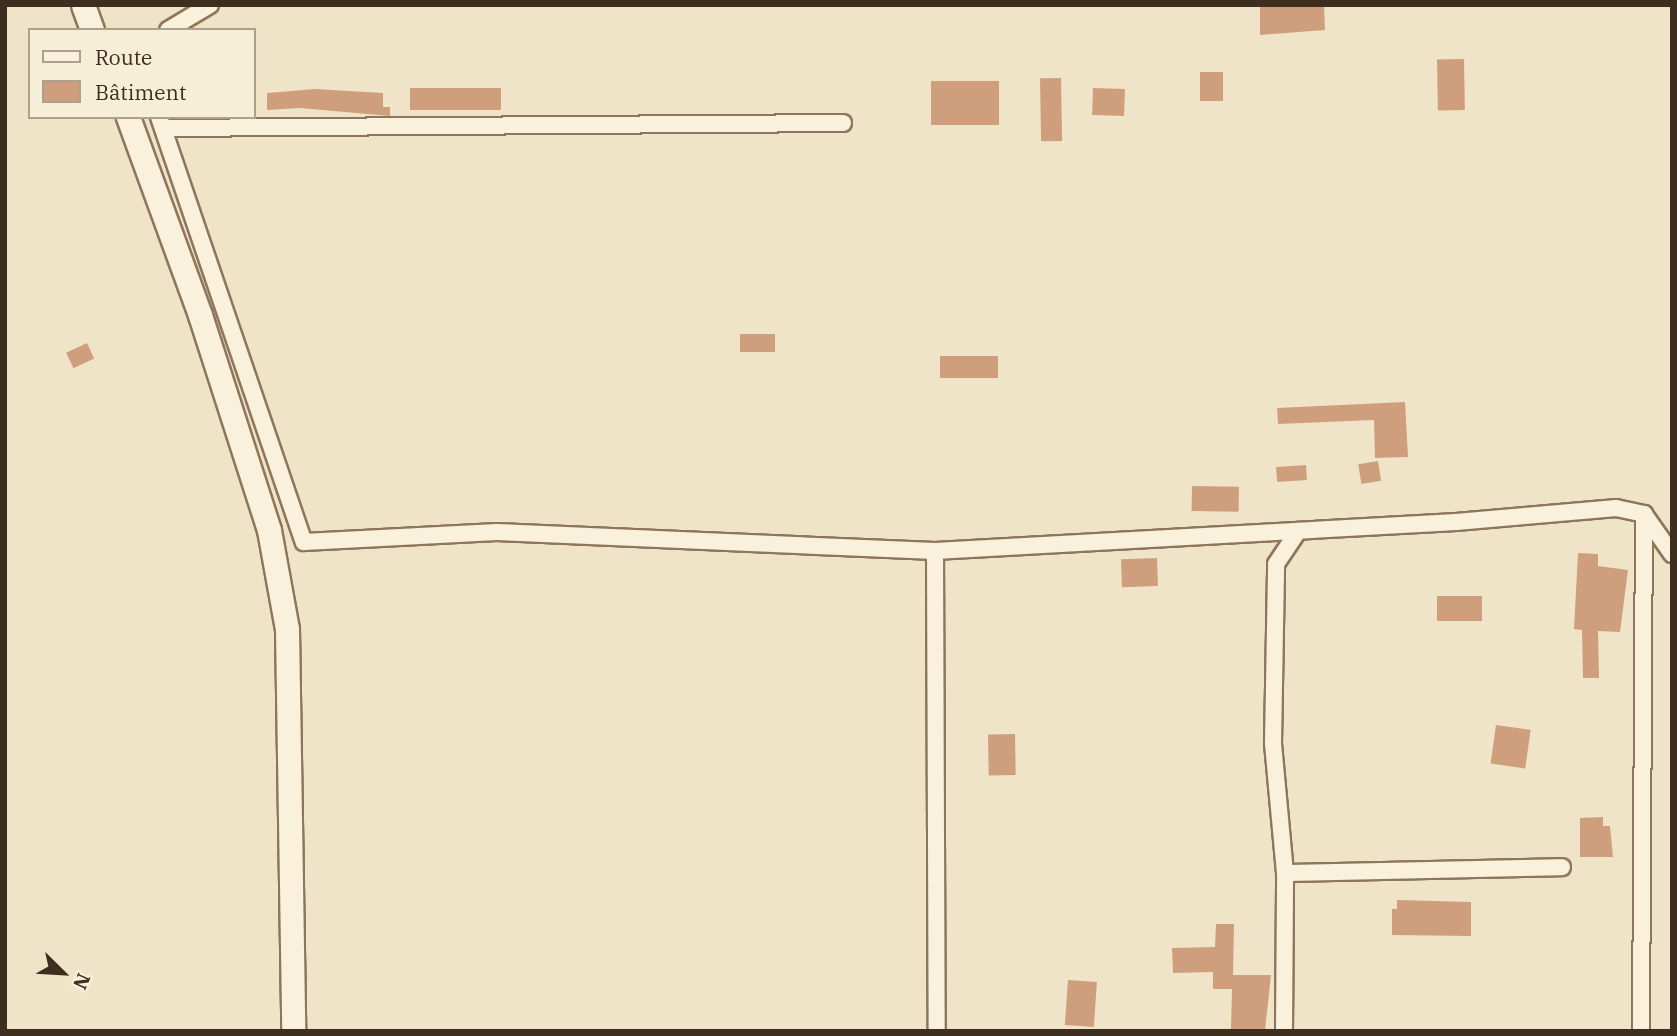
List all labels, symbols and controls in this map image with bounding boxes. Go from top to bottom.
legend [28,28,256,119]
text: Route [95,43,152,71]
text: Bâtiment [95,78,186,106]
north arrow [28,938,98,1008]
text: N [68,970,96,993]

